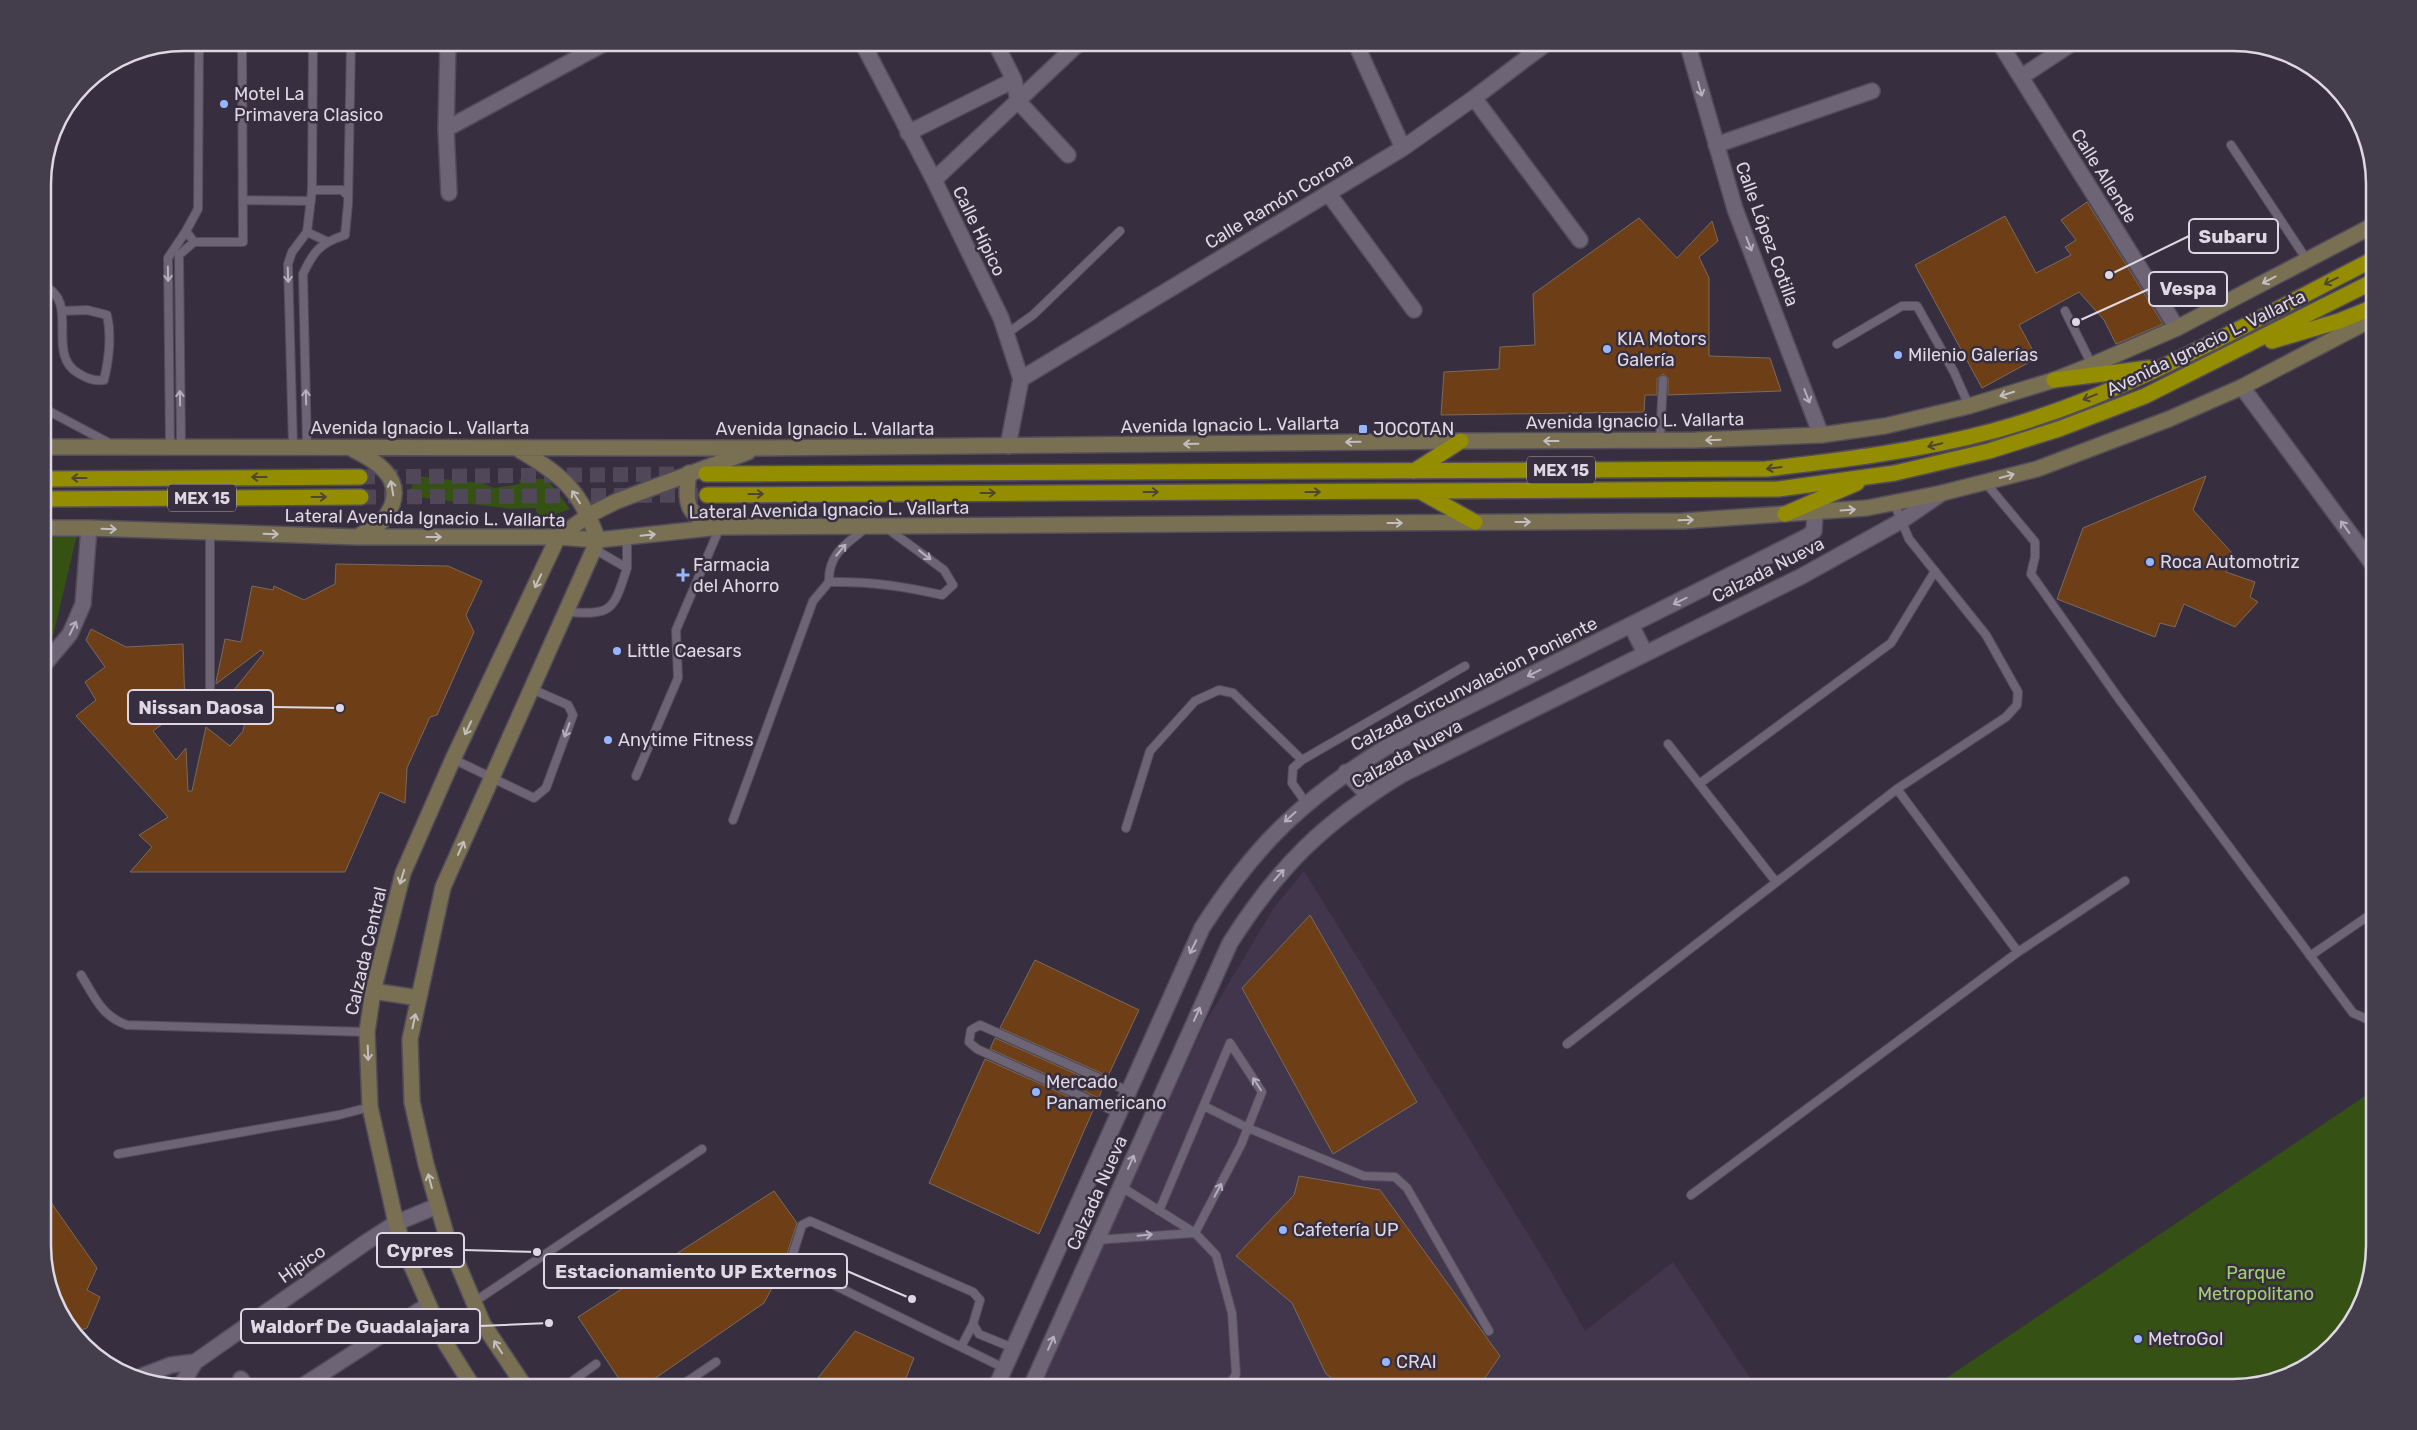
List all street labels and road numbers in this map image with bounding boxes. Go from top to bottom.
street label: Calle Allende [2066,125,2142,227]
street label: Calle Ramón Corona [1201,148,1357,254]
street label: Calle López Cotilla [1731,159,1803,309]
street label: Calle Hípico [948,182,1010,280]
street label: Avenida Ignacio L. Vallarta [2103,285,2309,401]
street label: Avenida Ignacio L. Vallarta [1525,408,1745,434]
street label: Avenida Ignacio L. Vallarta [1120,412,1340,438]
street label: Avenida Ignacio L. Vallarta [311,417,529,439]
street label: Avenida Ignacio L. Vallarta [716,418,934,440]
road number: MEX 15 [1527,456,1595,484]
road number: MEX 15 [168,484,236,512]
street label: Lateral Avenida Ignacio L. Vallarta [688,497,970,523]
street label: Lateral Avenida Ignacio L. Vallarta [284,505,566,531]
street label: Calzada Nueva [1708,532,1828,608]
street label: Calzada Circunvalacion Poniente [1347,612,1601,756]
street label: Calzada Nueva [1348,715,1466,793]
street label: Calzada Central [341,885,391,1017]
street label: Calzada Nueva [1062,1132,1132,1254]
street label: Hípico [274,1240,330,1288]

